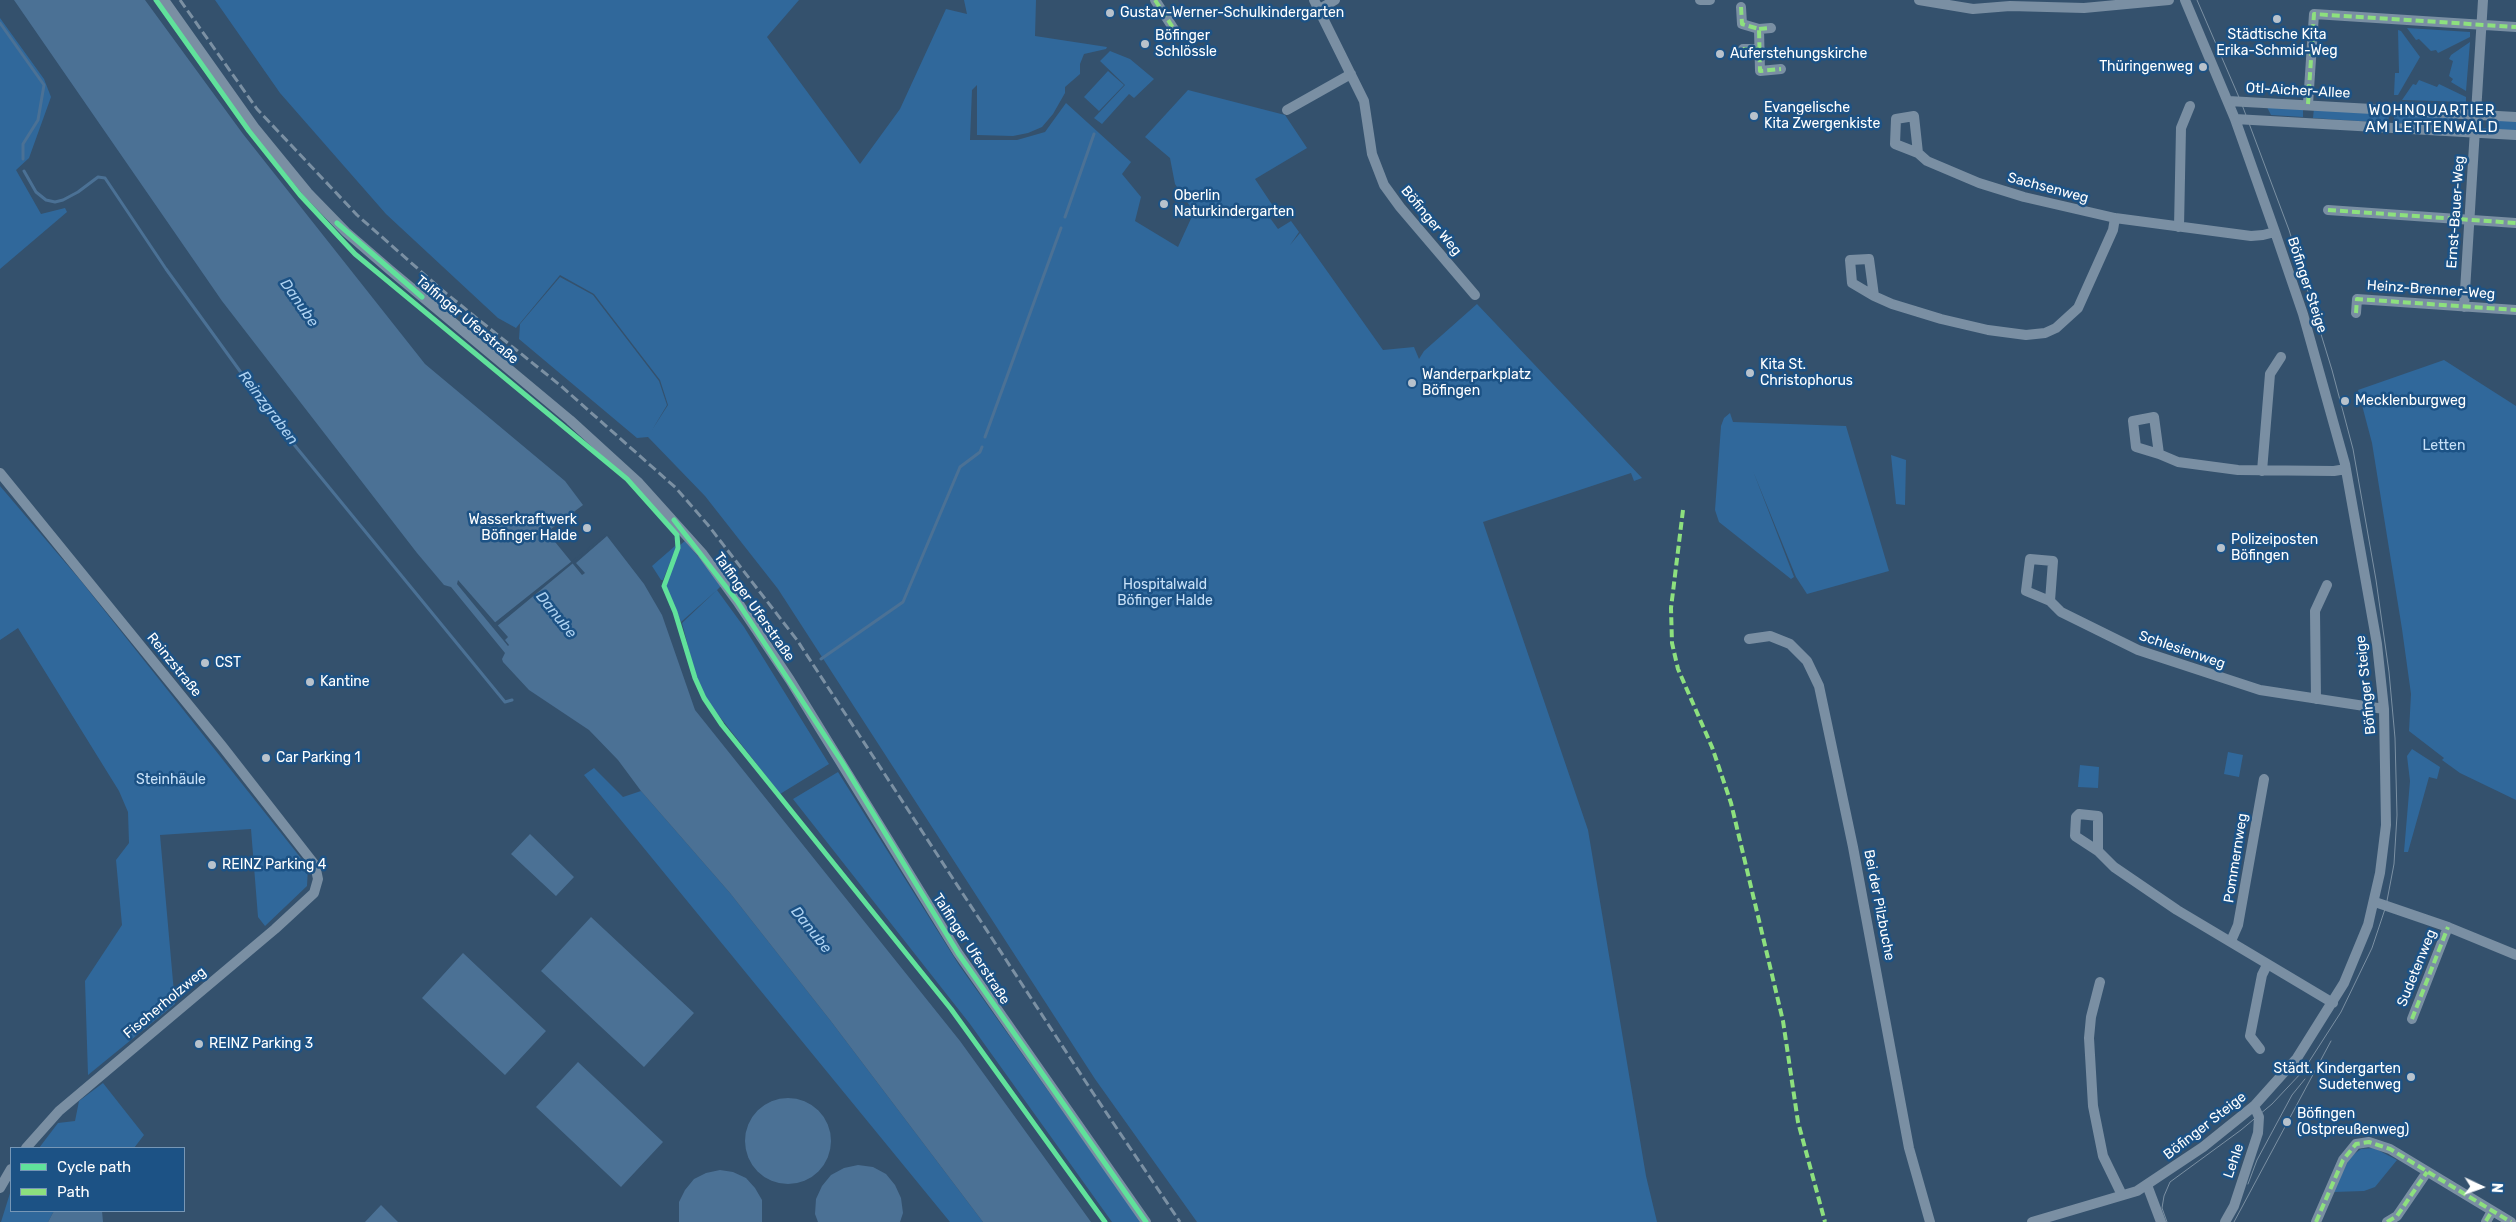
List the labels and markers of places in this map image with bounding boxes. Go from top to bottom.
place label: Gustav-Werner-Schulkindergarten [1120,5,1344,21]
marker: Gustav-Werner-Schulkindergarten [1104,7,1116,19]
marker: Städtische Kita Erika-Schmid-Weg [2271,13,2283,25]
place label: Städtische Kita Erika-Schmid-Weg [2216,27,2338,59]
place label: Böfinger Schlössle [1155,28,1217,60]
marker: Böfinger Schlössle [1139,38,1151,50]
place label: Auferstehungskirche [1730,46,1867,62]
marker: Auferstehungskirche [1714,48,1726,60]
place label: Thüringenweg [2099,59,2193,75]
marker: Thüringenweg [2197,61,2209,73]
place label: Evangelische Kita Zwergenkiste [1764,100,1880,132]
marker: Evangelische Kita Zwergenkiste [1748,110,1760,122]
place label: Oberlin Naturkindergarten [1174,188,1294,220]
marker: Oberlin Naturkindergarten [1158,198,1170,210]
place label: Kita St. Christophorus [1760,357,1853,390]
place label: Wanderparkplatz Böfingen [1422,367,1531,400]
marker: Kita St. Christophorus [1744,367,1756,379]
marker: Wanderparkplatz Böfingen [1406,377,1418,389]
place label: Mecklenburgweg [2355,393,2466,409]
marker: Mecklenburgweg [2339,395,2351,407]
place label: Wasserkraftwerk Böfinger Halde [469,512,577,544]
marker: Wasserkraftwerk Böfinger Halde [581,522,593,534]
place label: Polizeiposten Böfingen [2231,532,2318,564]
marker: Polizeiposten Böfingen [2215,542,2227,554]
place label: CST [215,655,241,671]
marker: CST [199,657,211,669]
place label: Kantine [320,674,370,690]
marker: Kantine [304,676,316,688]
place label: Car Parking 1 [276,750,361,766]
marker: Car Parking 1 [260,752,272,764]
place label: REINZ Parking 4 [222,857,327,873]
marker: REINZ Parking 4 [206,859,218,871]
place label: REINZ Parking 3 [209,1036,313,1052]
marker: REINZ Parking 3 [193,1038,205,1050]
place label: Städt. Kindergarten Sudetenweg [2273,1061,2401,1094]
marker: Städt. Kindergarten Sudetenweg [2405,1071,2417,1083]
place label: Böfingen (Ostpreußenweg) [2297,1106,2409,1138]
marker: Böfingen (Ostpreußenweg) [2281,1116,2293,1128]

